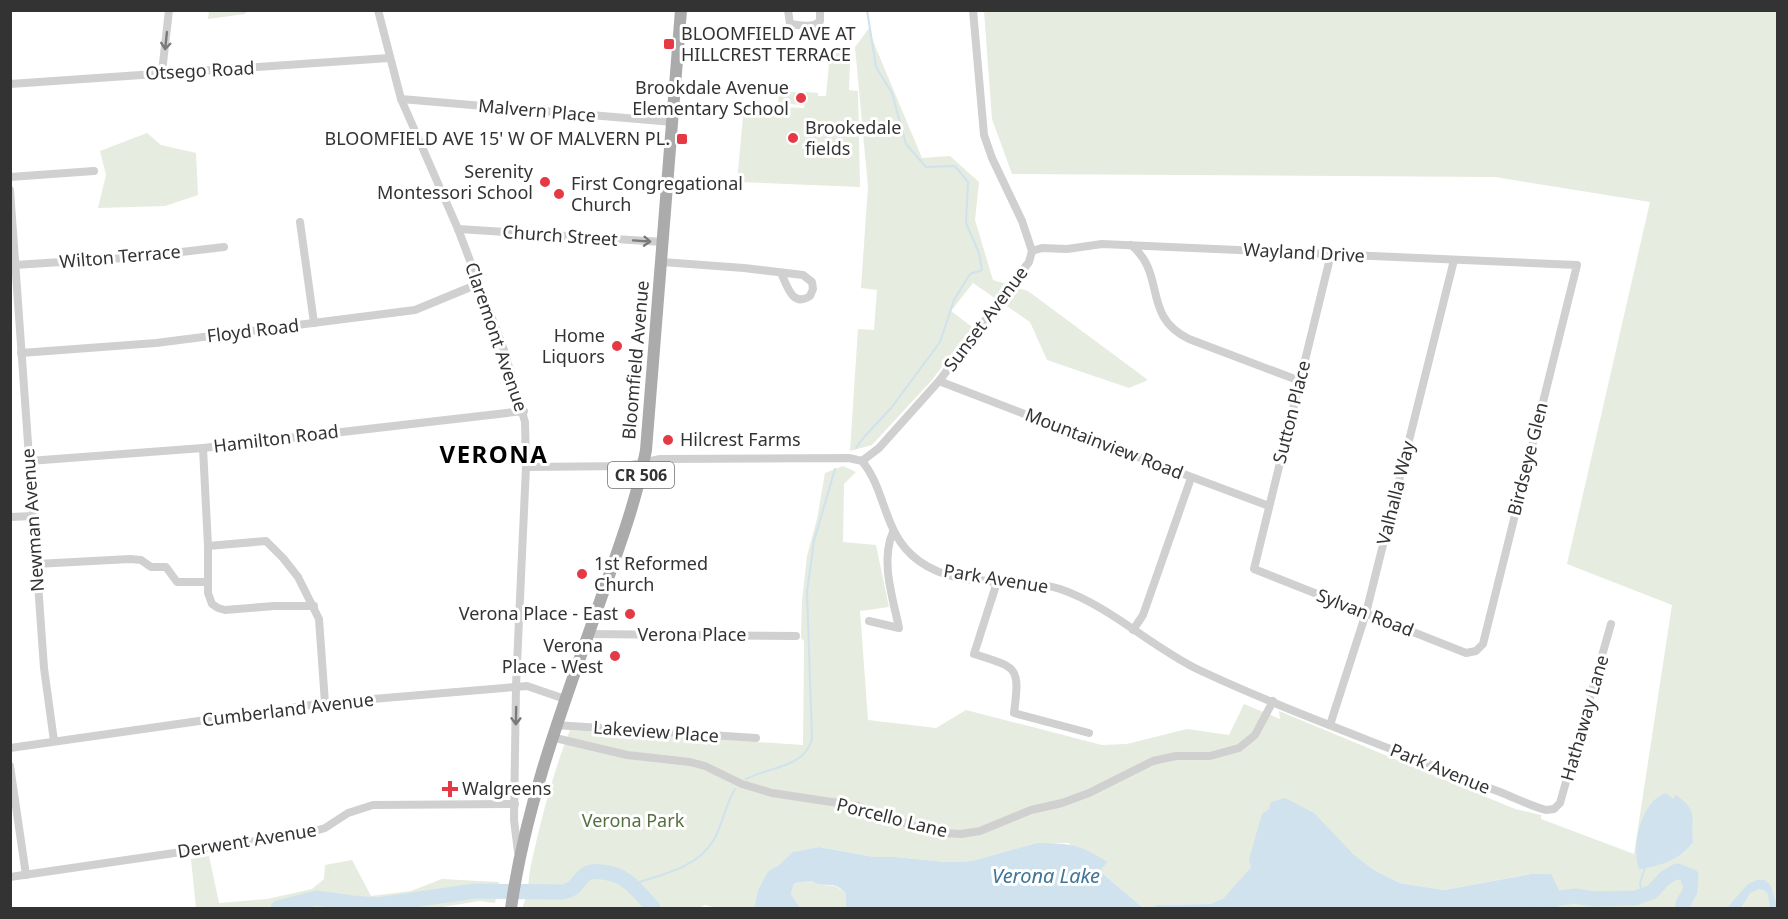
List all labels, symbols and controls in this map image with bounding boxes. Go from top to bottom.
place label: BLOOMFIELD AVE AT HILLCREST TERRACE [681,21,855,66]
one-way arrow [160,31,171,51]
marker: BLOOMFIELD AVE AT HILLCREST TERRACE [662,37,676,51]
street label: Otsego Road [145,55,255,85]
place label: Brookdale Avenue Elementary School [632,75,789,120]
marker: Brookdale Avenue Elementary School [794,91,808,105]
street label: Malvern Place [477,93,597,127]
place label: Brookedale fields [805,115,901,160]
place label: BLOOMFIELD AVE 15' W OF MALVERN PL. [325,126,670,150]
marker: Brookedale fields [786,131,800,145]
marker: BLOOMFIELD AVE 15' W OF MALVERN PL. [675,132,689,146]
place label: Serenity Montessori School [377,159,534,204]
place label: First Congregational Church [571,171,743,216]
marker: Serenity Montessori School [538,175,552,189]
marker: First Congregational Church [552,187,566,201]
street label: Church Street [502,219,619,251]
one-way arrow [631,235,651,246]
street label: Wayland Drive [1243,237,1365,267]
street label: Wilton Terrace [58,239,181,273]
street label: Claremont Avenue [460,259,534,415]
street label: Sunset Avenue [938,261,1032,376]
street label: Bloomfield Avenue [616,279,654,440]
street label: Floyd Road [205,312,300,348]
place label: Home Liquors [542,323,605,368]
marker: Home Liquors [610,339,624,353]
street label: Sutton Place [1267,358,1315,466]
street label: Birdseye Glen [1501,400,1553,518]
street label: Mountainview Road [1022,402,1187,484]
street label: Hamilton Road [212,418,340,458]
place label: Hilcrest Farms [680,427,801,451]
marker: Hilcrest Farms [661,433,675,447]
district label: VERONA [440,437,548,470]
street label: Valhalla Way [1371,438,1420,547]
street label: Newman Avenue [15,448,49,593]
road number: CR 506 [608,462,674,488]
place label: 1st Reformed Church [594,551,708,596]
street label: Park Avenue [942,558,1050,598]
marker: 1st Reformed Church [575,567,589,581]
street label: Sylvan Road [1313,583,1417,642]
place label: Verona Place - East [459,601,618,625]
marker: Verona Place - East [623,607,637,621]
street label: Verona Place [638,622,746,646]
place label: Verona Place - West [502,633,603,678]
marker: Verona Place - West [608,649,622,663]
street label: Hathaway Lane [1555,652,1614,784]
street label: Cumberland Avenue [201,687,375,731]
one-way arrow [510,705,522,725]
street label: Lakeview Place [593,715,720,747]
street label: Park Avenue [1387,737,1494,799]
place label: Walgreens [462,776,551,800]
marker: Walgreens [443,782,457,796]
street label: Porcello Lane [834,792,950,842]
park label: Verona Park [582,808,685,832]
street label: Derwent Avenue [176,817,318,863]
water label: Verona Lake [992,862,1100,889]

